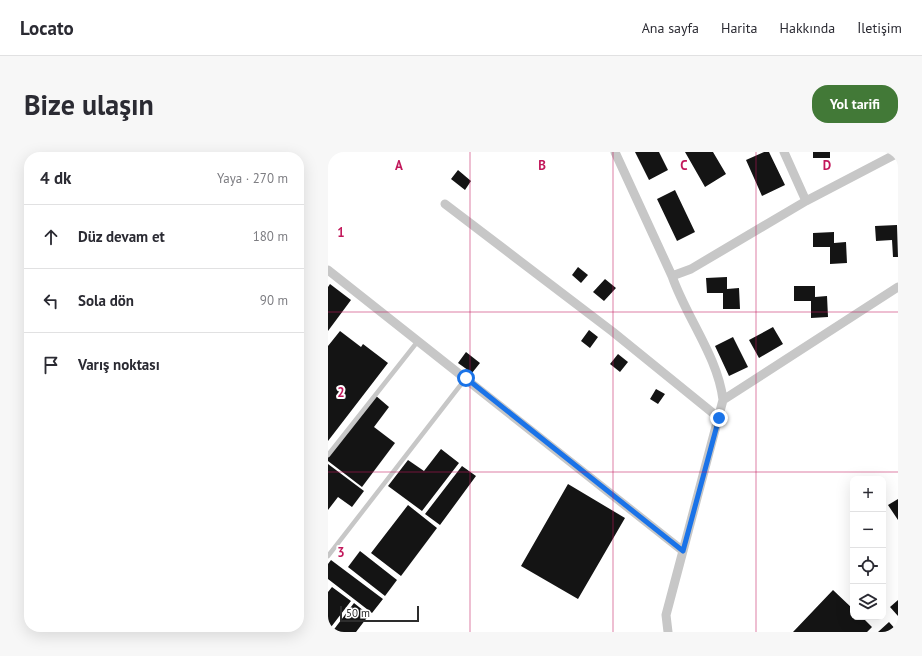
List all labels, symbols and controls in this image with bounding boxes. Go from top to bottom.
text: Locato [20,16,74,40]
text: Ana sayfa [642,19,699,37]
text: Harita [721,19,758,37]
text: Hakkında [780,19,835,37]
text: İletişim [857,19,902,37]
button: Yol tarifi [812,85,898,123]
text: Bize ulaşın [24,86,154,123]
text: A [395,157,403,174]
text: B [538,157,546,174]
text: C [680,157,688,174]
text: D [823,157,831,174]
text: 4 dk [40,167,71,189]
text: Yaya · 270 m [217,170,288,187]
text: 1 [337,224,345,241]
icon: ahead [40,226,62,248]
text: Düz devam et [78,227,165,246]
text: 180 m [253,228,288,245]
icon: left [40,290,62,312]
text: Sola dön [78,291,134,310]
text: 90 m [260,292,288,309]
icon: arrive [40,354,62,376]
text: Varış noktası [78,355,160,374]
route start [457,369,475,387]
text: 2 [337,384,345,401]
route end [710,409,728,427]
map controls [850,476,886,620]
button: + [850,476,886,512]
button: − [850,512,886,548]
text: 3 [337,544,345,561]
button: locate [850,548,886,584]
button: layers [850,584,886,620]
scale bar [340,604,419,623]
text: 50 m [346,606,370,620]

